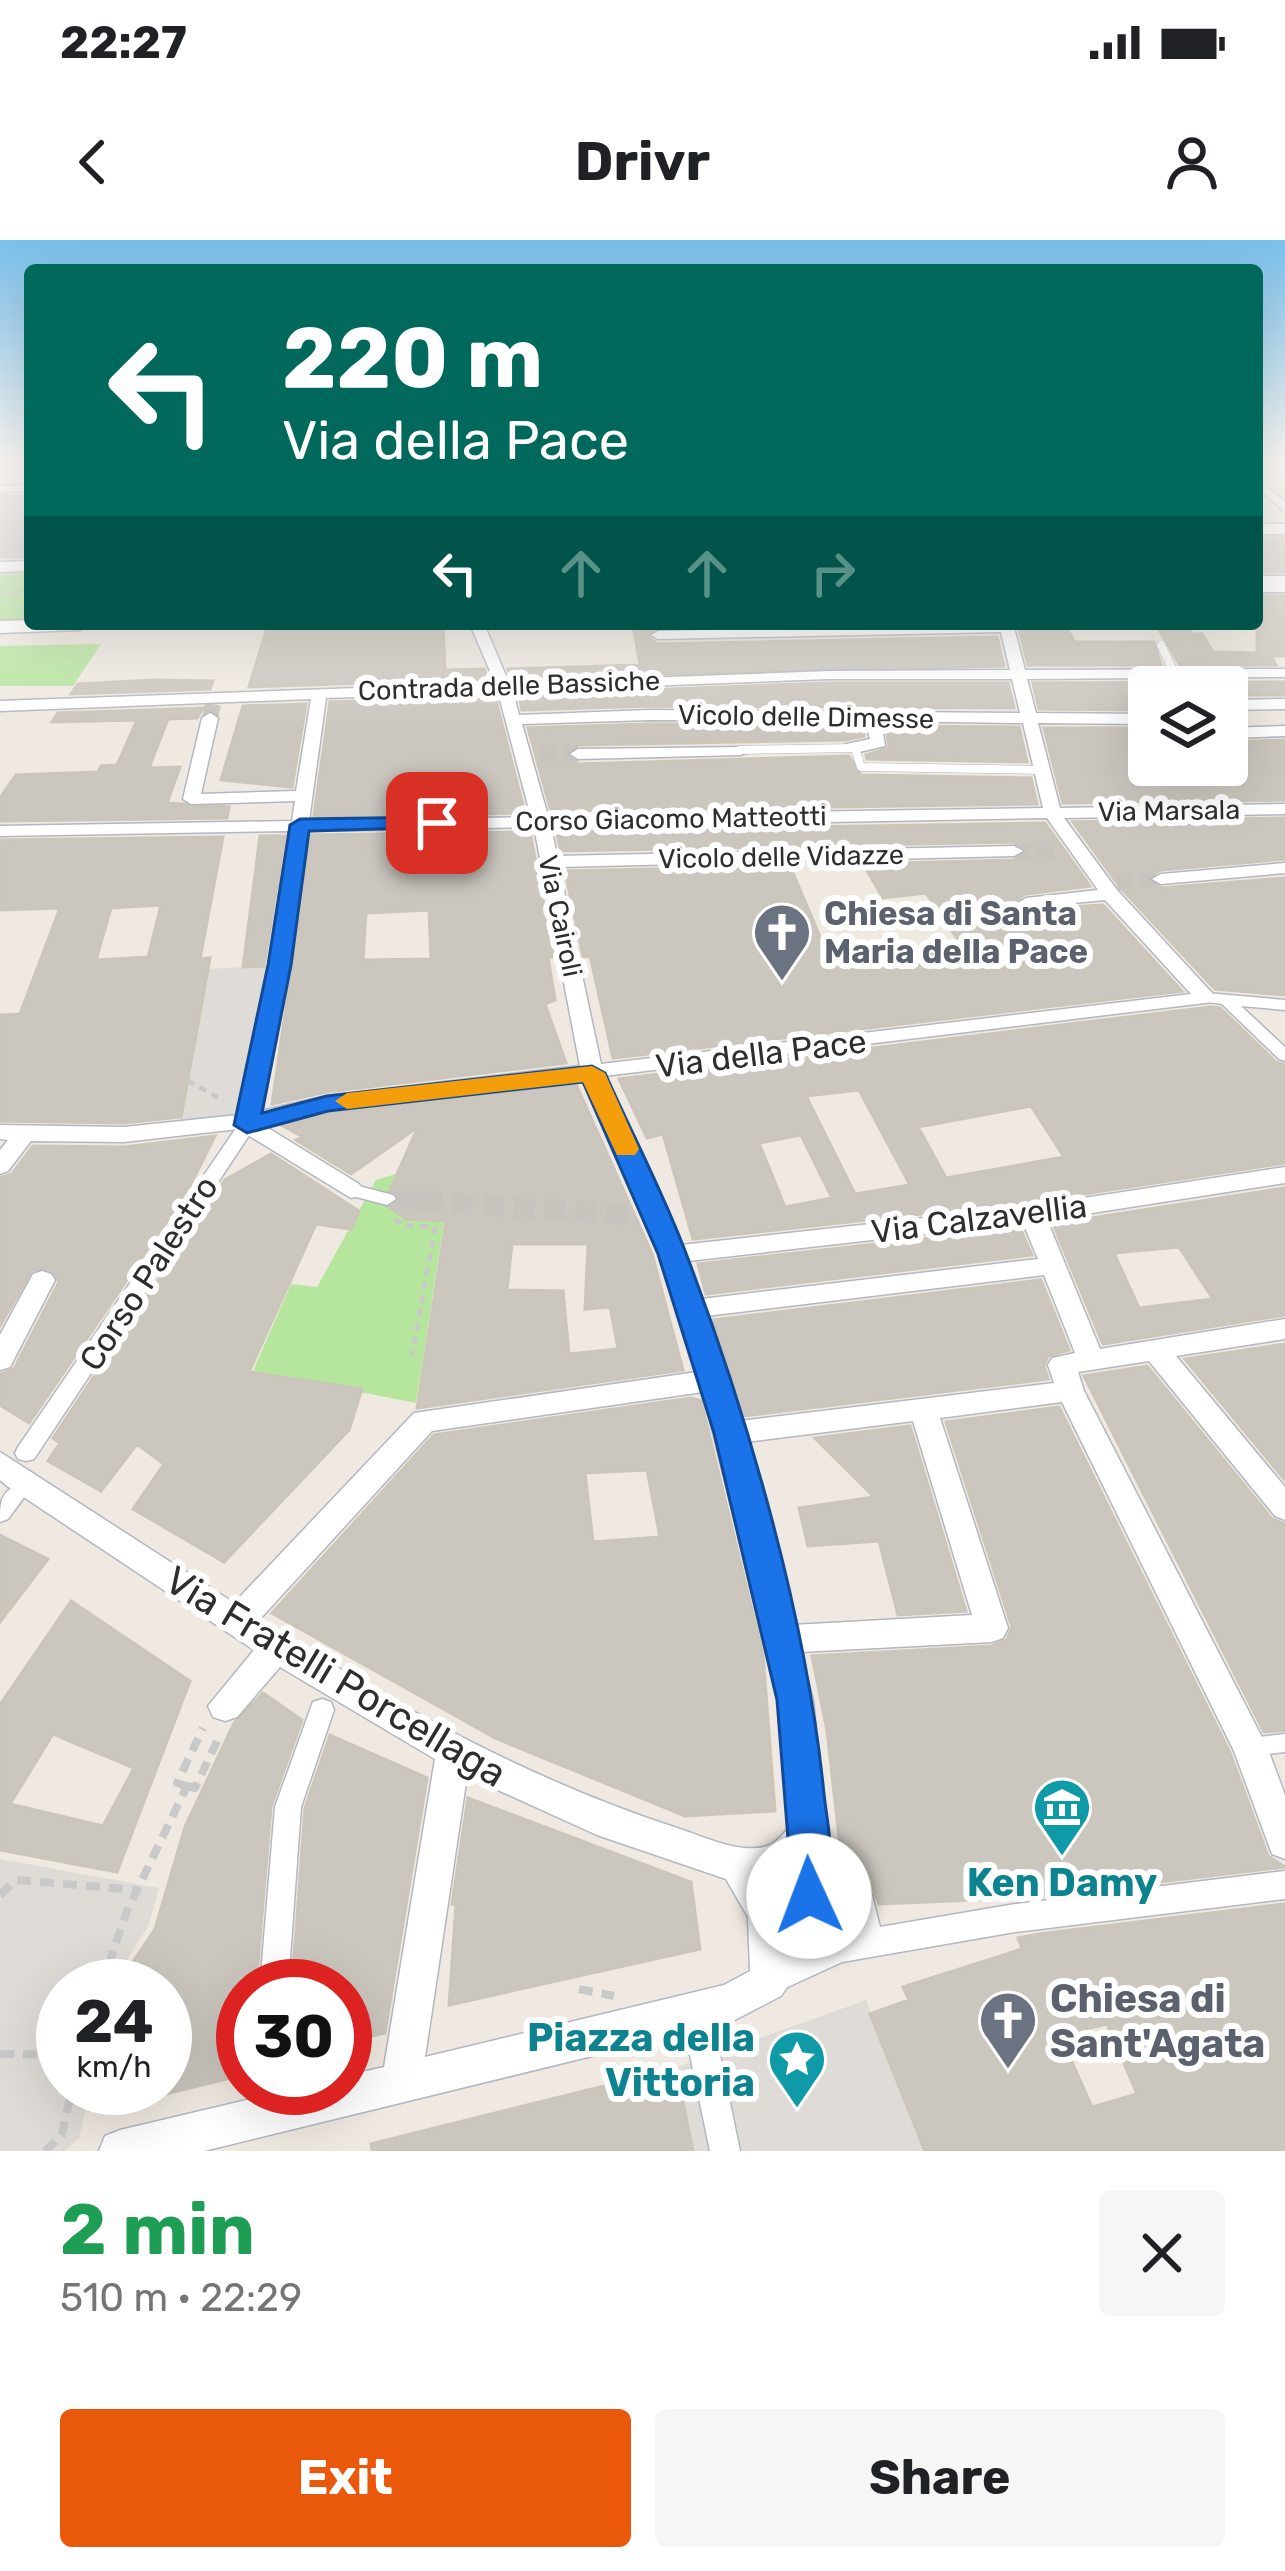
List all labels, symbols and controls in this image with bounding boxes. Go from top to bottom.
text: 22:27 [60,16,187,69]
icon: back [60,129,126,195]
icon: person [1159,129,1225,195]
text: Drivr [575,130,710,194]
text: 220 m [282,308,543,408]
icon: left [84,312,240,468]
text: Via della Pace [282,409,629,473]
icon: left [422,540,488,606]
icon: ahead [548,540,614,606]
icon: ahead [674,540,740,606]
icon: right [800,540,866,606]
street label: Contrada delle Bassiche [357,665,661,707]
map controls [1128,666,1248,786]
button: layers [1128,666,1248,786]
street label: Vicolo delle Dimesse [678,699,934,735]
pin [386,772,488,874]
icon: arrive [404,790,470,856]
street label: Via Marsala [1098,794,1240,828]
street label: Corso Giacomo Matteotti [515,800,827,838]
street label: Vicolo delle Vidazze [658,839,904,875]
street label: Via Cairoli [531,852,589,980]
place label: Chiesa di Santa Maria della Pace [824,894,1088,971]
church icon: Chiesa di Santa Maria della Pace [751,901,813,983]
street label: Via della Pace [653,1021,869,1086]
street label: Corso Palestro [71,1169,226,1378]
street label: Via Calzavellia [869,1186,1089,1251]
street label: Via Fratelli Porcellaga [157,1557,514,1797]
museum icon: Ken Damy [1031,1776,1093,1858]
position arrow [746,1833,872,1959]
place label: Ken Damy [967,1860,1157,1906]
speed limit sign: 30 [216,1959,372,2115]
place label: Chiesa di Sant'Agata [1050,1976,1265,2067]
text: 24 [74,1986,154,2057]
church icon: Chiesa di Sant'Agata [977,1989,1039,2071]
place label: Piazza della Vittoria [527,2015,755,2106]
place icon: Piazza della Vittoria [766,2028,828,2110]
text: km/h [77,2049,151,2085]
text: 2 min [60,2187,255,2272]
button: close [1099,2190,1225,2316]
text: 510 m · 22:29 [60,2275,302,2321]
button: Exit [60,2409,631,2547]
button: Share [655,2409,1225,2547]

